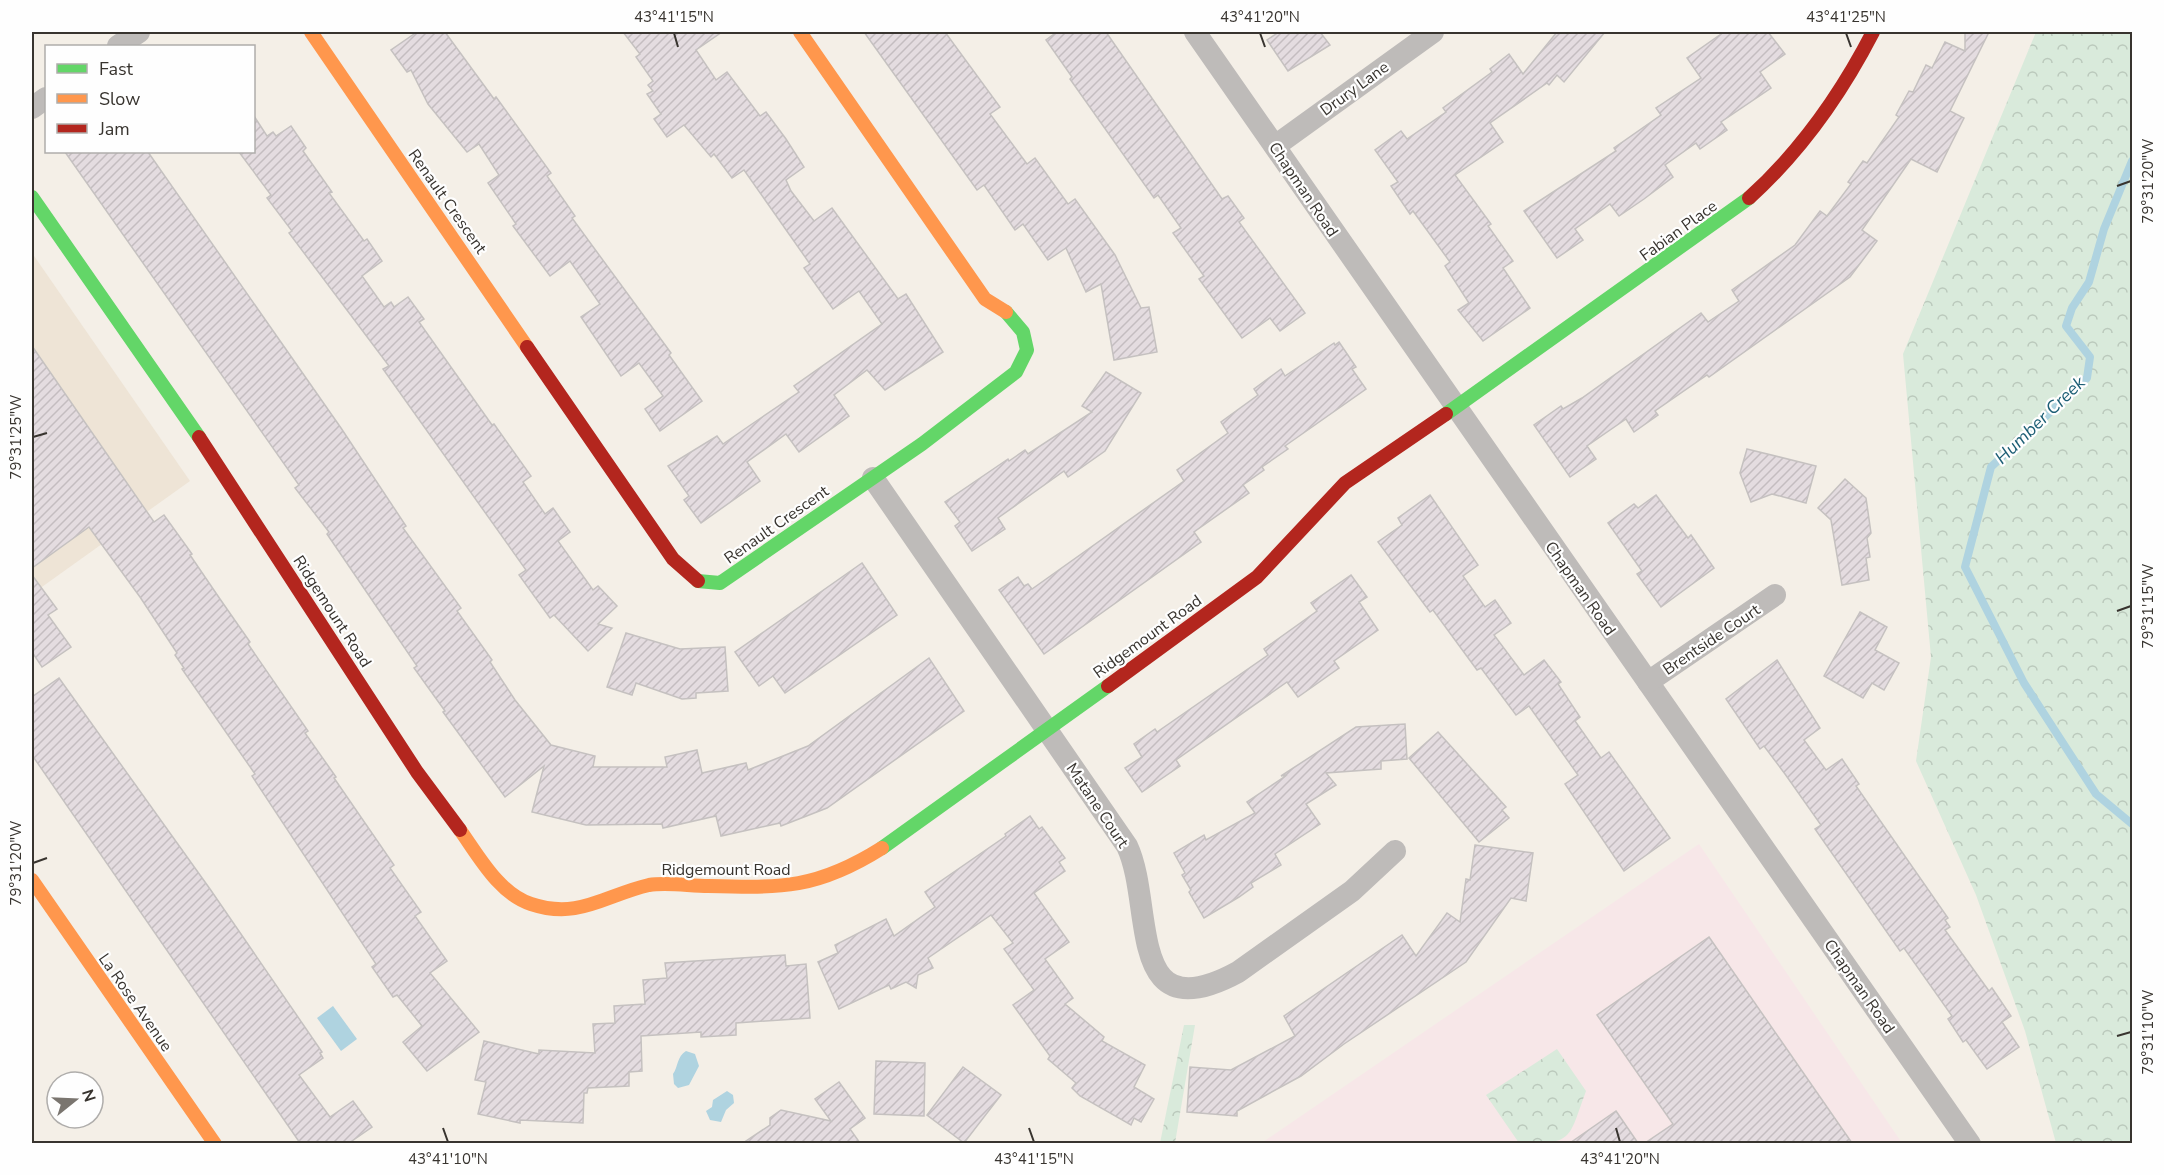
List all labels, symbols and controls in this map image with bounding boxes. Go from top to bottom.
text: 43°41'15"N [634,7,714,27]
text: 43°41'20"N [1220,7,1300,27]
text: 43°41'25"N [1806,7,1886,27]
legend [45,45,255,153]
street label: Drury Lane [1316,56,1393,121]
text: Fast [99,57,134,81]
text: Slow [99,87,140,111]
text: Jam [98,117,130,141]
street label: Chapman Road [1263,138,1343,241]
text: 79°31'20"W [2138,138,2158,224]
street label: Renault Crescent [403,145,492,259]
street label: Fabian Place [1635,195,1722,266]
water label: Humber Creek [1990,370,2091,469]
text: 79°31'25"W [6,394,26,480]
street label: Renault Crescent [720,480,834,569]
street label: Chapman Road [1540,537,1621,640]
street label: Ridgemount Road [288,551,377,672]
text: 79°31'15"W [2138,563,2158,649]
street label: Ridgemount Road [1089,590,1206,684]
street label: Brentside Court [1659,599,1765,680]
street label: Matane Court [1061,759,1134,853]
text: 79°31'20"W [6,820,26,906]
street label: Ridgemount Road [661,859,791,881]
street label: Chapman Road [1819,935,1900,1038]
street label: La Rose Avenue [93,949,177,1056]
text: 79°31'10"W [2138,989,2158,1075]
north arrow [45,1070,105,1130]
text: N [76,1087,101,1105]
text: 43°41'10"N [408,1149,488,1169]
text: 43°41'15"N [994,1149,1074,1169]
text: 43°41'20"N [1580,1149,1660,1169]

